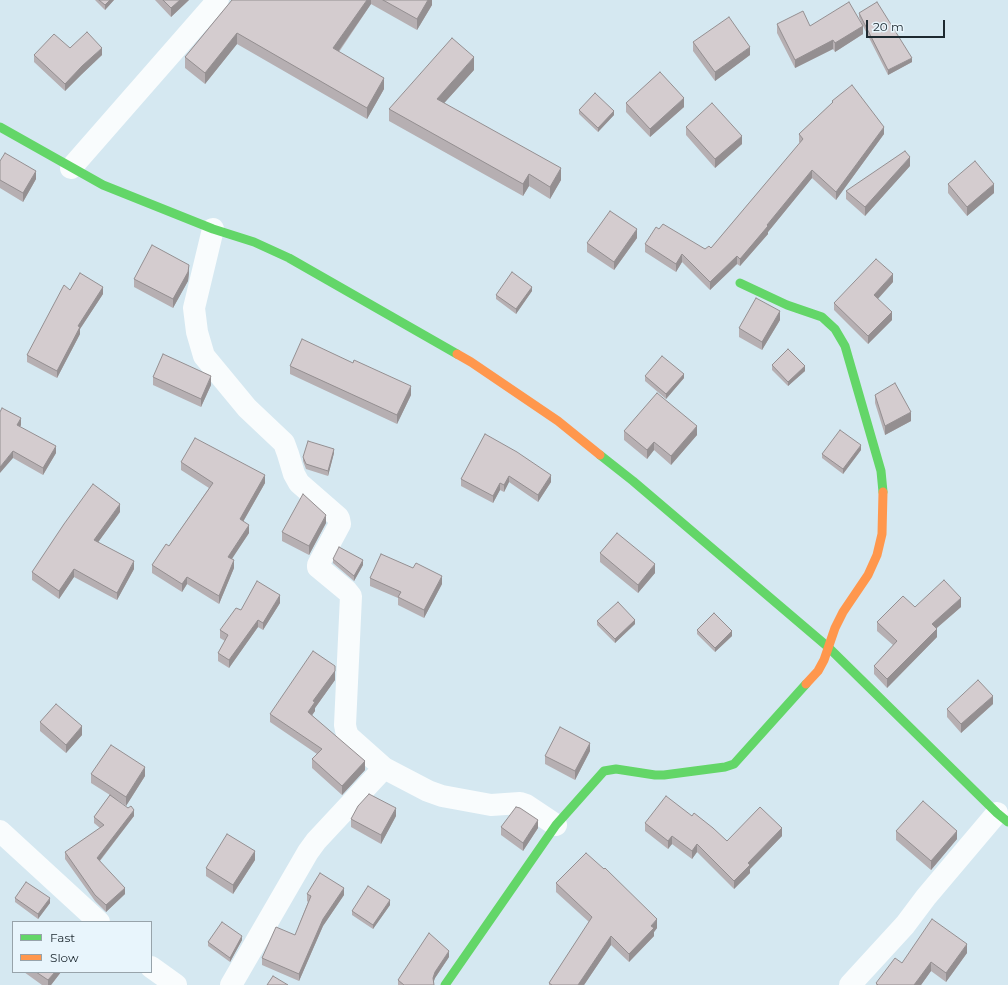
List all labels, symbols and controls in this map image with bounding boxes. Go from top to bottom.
scale bar [868,12,947,38]
text: 20 m [873,19,904,34]
legend [12,921,152,973]
text: Fast [50,930,75,945]
text: Slow [50,950,79,965]

